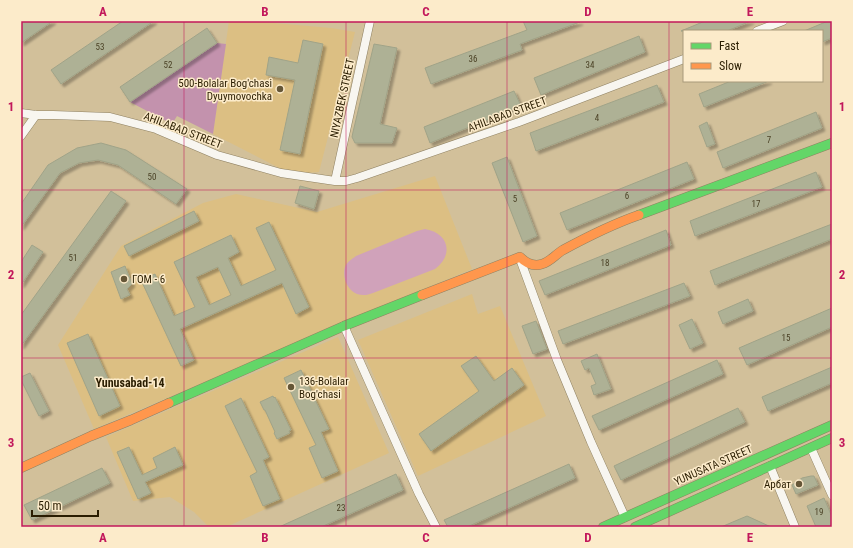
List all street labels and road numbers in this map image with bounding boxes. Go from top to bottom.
street label: NIYAZBEK STREET [328,57,357,139]
street label: AHILABAD STREET [466,94,549,135]
street label: AHILABAD STREET [142,110,224,151]
street label: YUNUSATA STREET [672,442,754,488]

